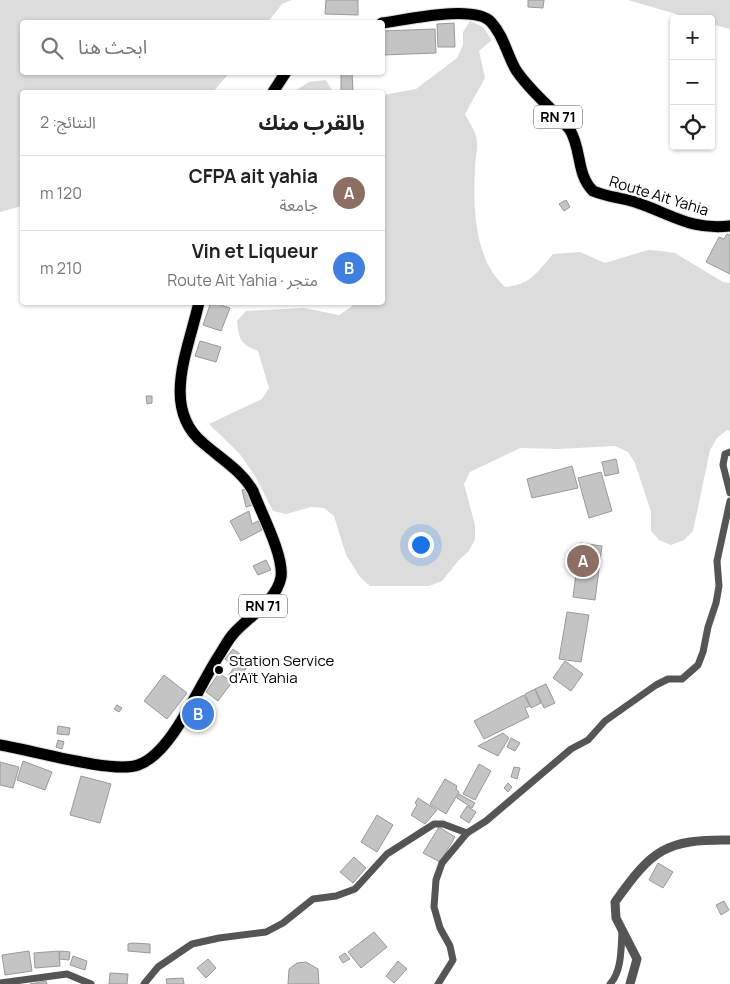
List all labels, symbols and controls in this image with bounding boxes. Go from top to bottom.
map controls [670,15,715,150]
button: + [670,15,715,60]
search box [20,20,385,75]
icon: search [38,34,66,62]
text: ابحث هنا [78,34,147,60]
button: − [670,60,715,105]
road number: RN 71 [534,105,582,128]
button: locate [670,105,715,150]
text: بالقرب منك [258,108,365,136]
text: النتائج: 2 [40,111,96,133]
text: CFPA ait yahia [189,163,318,189]
street label: Route Ait Yahia [607,170,711,221]
text: 120 m [40,182,82,204]
text: A [344,182,354,204]
text: جامعة [279,194,318,216]
text: Vin et Liqueur [192,238,318,264]
text: 210 m [40,257,82,279]
text: B [344,257,354,279]
text: متجر · Route Ait Yahia [167,269,318,291]
your location [408,532,434,558]
pin: A [567,542,599,580]
road number: RN 71 [239,594,287,618]
place label: Station Service d'Aït Yahia [229,650,335,688]
marker: Station Service d'Aït Yahia [213,664,225,676]
pin: B [182,695,214,733]

